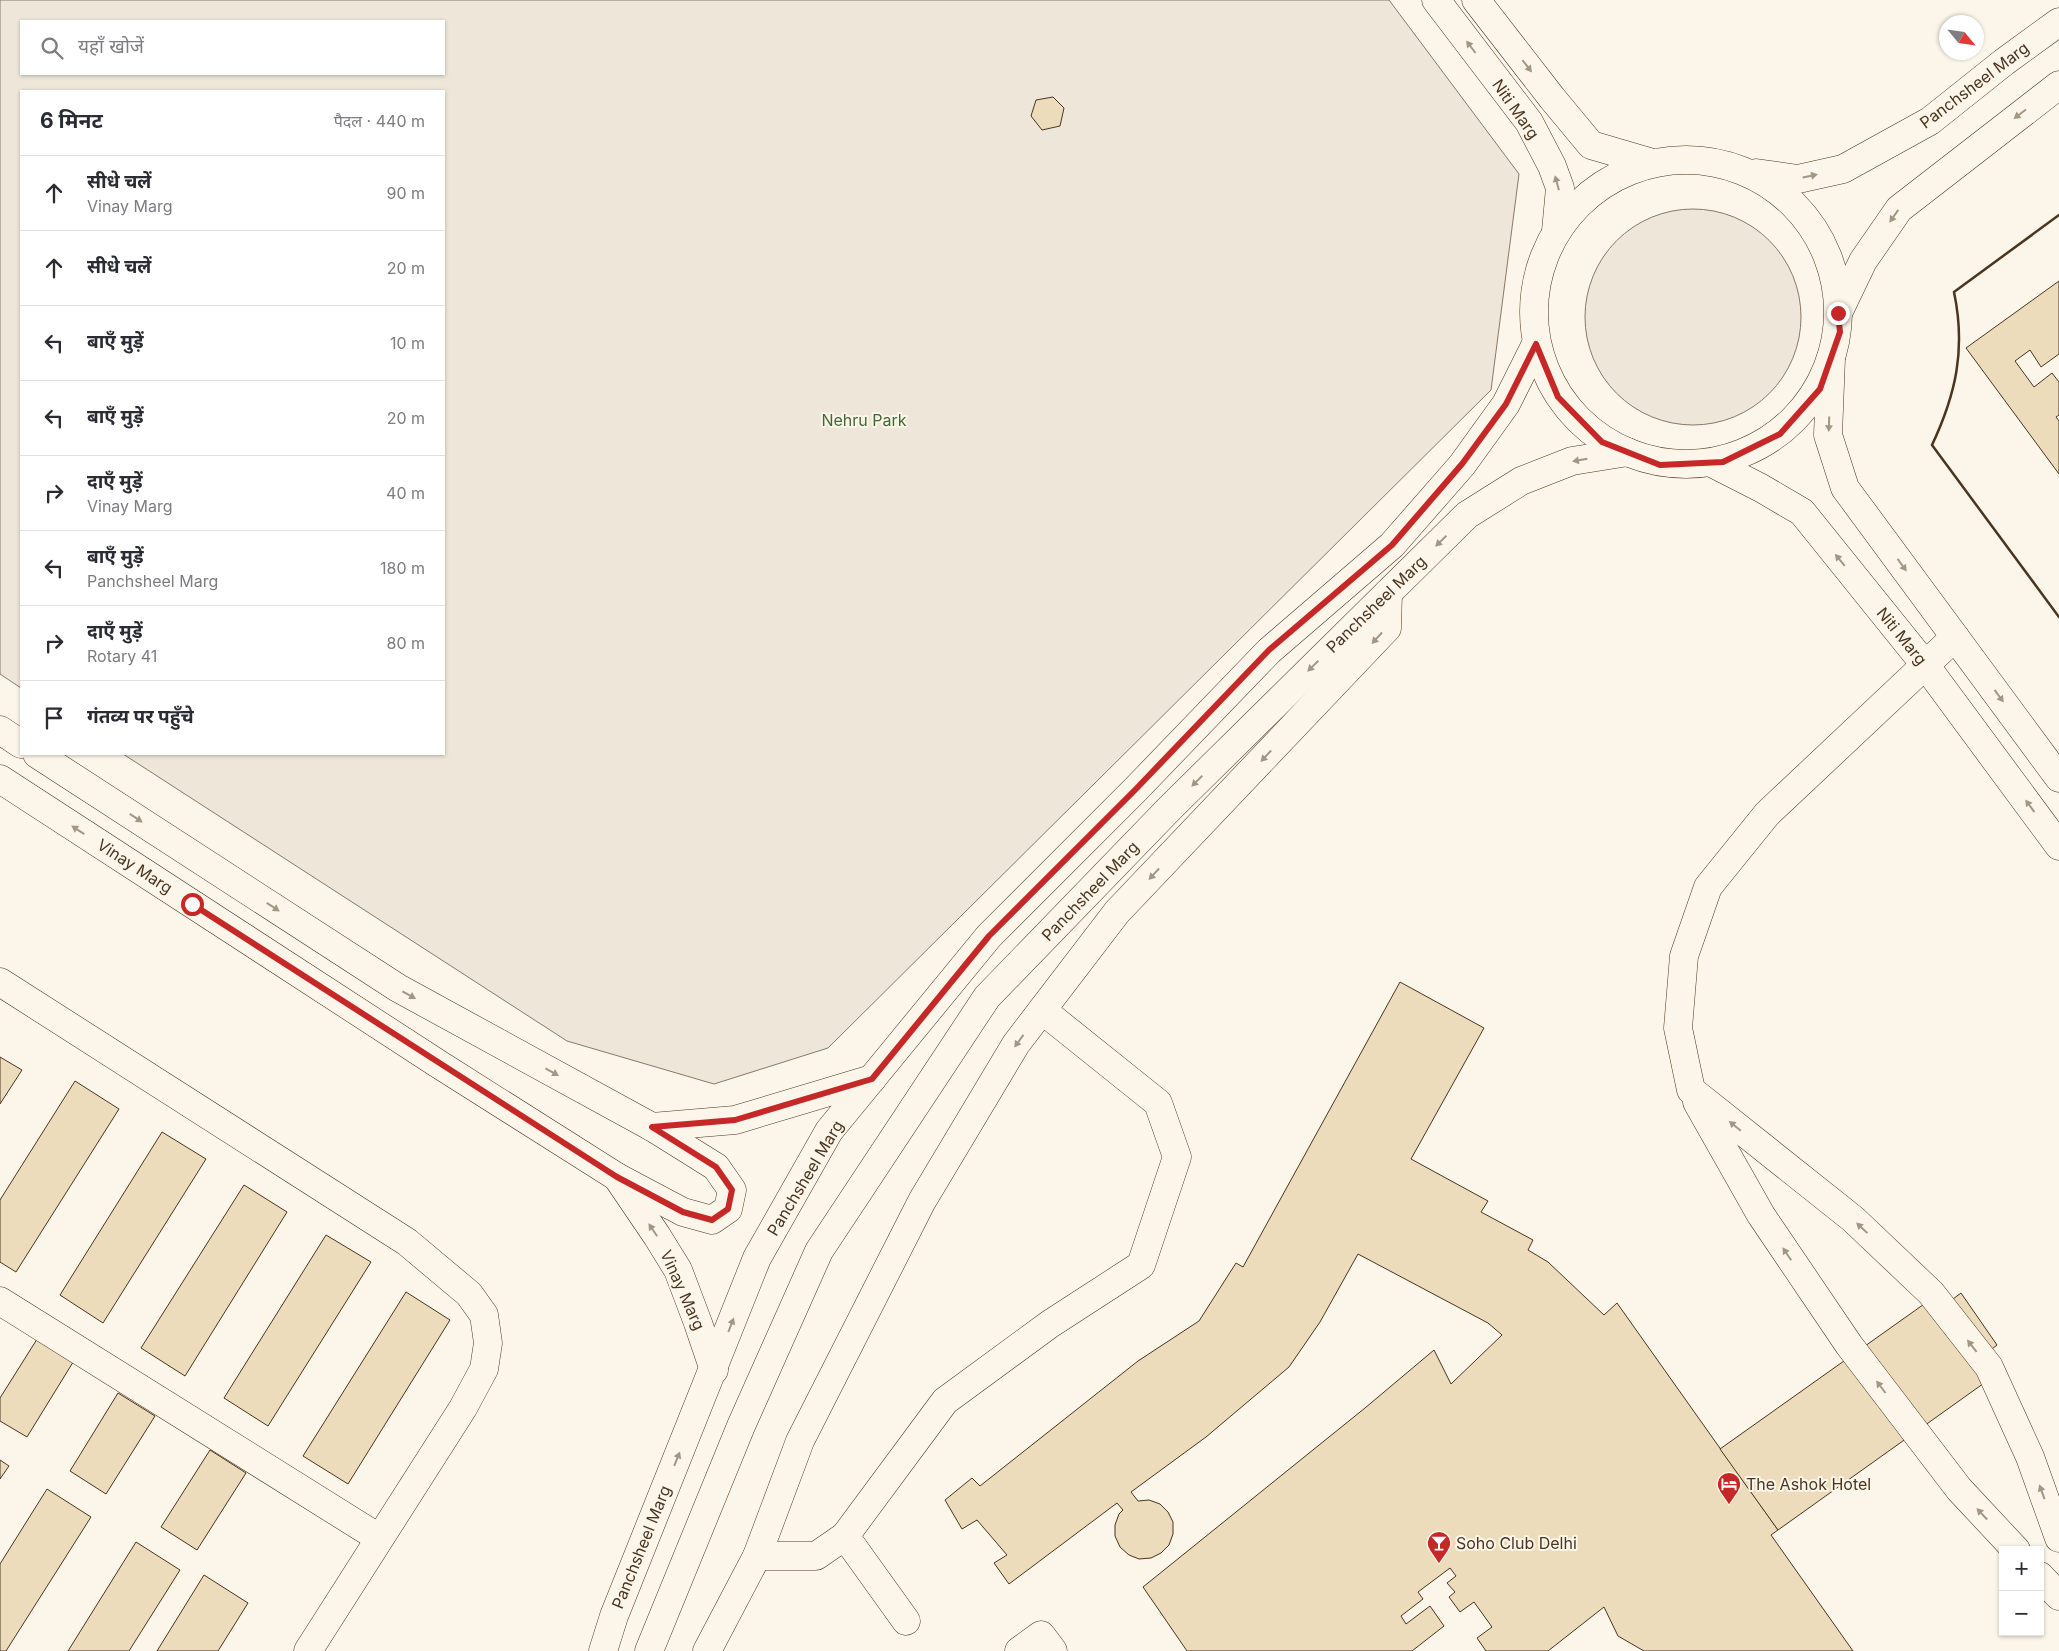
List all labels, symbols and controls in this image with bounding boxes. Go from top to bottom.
north arrow [1939,15,1984,60]
search box [20,20,445,75]
icon: search [38,34,66,62]
text: यहाँ खोजें [78,35,144,58]
street label: Panchsheel Marg [1916,38,2032,132]
one-way arrow [1466,40,1476,54]
one-way arrow [1521,59,1532,72]
street label: Niti Marg [1488,75,1544,143]
text: 6 मिनट [40,108,103,133]
one-way arrow [2013,109,2027,119]
text: पैदल · 440 m [334,111,425,131]
text: सीधे चलें [87,170,151,193]
one-way arrow [1802,172,1818,180]
one-way arrow [1553,175,1561,190]
icon: ahead [40,179,68,207]
text: 90 m [386,183,425,203]
text: Vinay Marg [87,196,173,216]
one-way arrow [1889,209,1899,223]
icon: ahead [40,254,68,282]
text: सीधे चलें [87,255,151,278]
text: 20 m [387,258,425,278]
route end [1827,302,1850,325]
icon: left [40,329,68,357]
text: बाएँ मुड़ें [87,330,144,353]
text: 10 m [390,333,425,353]
icon: left [40,404,68,432]
text: बाएँ मुड़ें [87,405,144,428]
text: 20 m [387,408,425,428]
park label: Nehru Park [821,410,907,430]
one-way arrow [1824,417,1832,433]
one-way arrow [1571,456,1587,464]
text: दाएँ मुड़ें [87,470,143,493]
icon: right [40,479,68,507]
text: 40 m [386,483,425,503]
text: Vinay Marg [87,496,173,516]
one-way arrow [1436,535,1448,547]
text: बाएँ मुड़ें [87,545,144,568]
street label: Panchsheel Marg [1322,551,1430,657]
icon: left [40,554,68,582]
one-way arrow [1835,554,1846,567]
text: 180 m [380,558,425,578]
one-way arrow [1897,558,1907,572]
text: Panchsheel Marg [87,571,218,591]
street label: Niti Marg [1873,603,1931,669]
text: दाएँ मुड़ें [87,620,143,643]
icon: right [40,629,68,657]
one-way arrow [1372,631,1384,643]
text: 80 m [386,633,425,653]
text: Rotary 41 [87,646,157,666]
one-way arrow [1307,660,1319,672]
one-way arrow [1993,689,2004,702]
icon: arrive [40,704,68,732]
text: गंतव्य पर पहुँचे [87,705,194,728]
one-way arrow [1260,749,1272,761]
one-way arrow [1191,775,1203,787]
one-way arrow [2025,799,2035,813]
one-way arrow [130,813,143,823]
one-way arrow [72,825,85,834]
street label: Vinay Marg [94,834,176,898]
street label: Panchsheel Marg [1037,837,1143,945]
one-way arrow [1148,867,1160,879]
route start [181,893,204,916]
one-way arrow [266,902,279,911]
one-way arrow [403,990,416,999]
one-way arrow [1014,1034,1024,1048]
one-way arrow [545,1068,559,1076]
street label: Panchsheel Marg [763,1117,847,1239]
one-way arrow [1729,1120,1742,1131]
one-way arrow [1856,1222,1868,1234]
one-way arrow [648,1223,658,1237]
street label: Vinay Marg [656,1247,710,1333]
one-way arrow [1783,1248,1792,1261]
one-way arrow [727,1317,735,1332]
one-way arrow [1967,1340,1978,1353]
one-way arrow [1876,1380,1886,1394]
one-way arrow [674,1452,682,1466]
hotel icon: The Ashok Hotel [1716,1471,1742,1505]
place label: The Ashok Hotel [1746,1474,1871,1494]
street label: Panchsheel Marg [607,1482,675,1612]
one-way arrow [2038,1484,2046,1499]
one-way arrow [1976,1509,1988,1521]
bar icon: Soho Club Delhi [1426,1530,1452,1564]
place label: Soho Club Delhi [1456,1533,1577,1553]
map controls [1999,1546,2044,1636]
button: + [1999,1546,2044,1591]
button: − [1999,1591,2044,1636]

